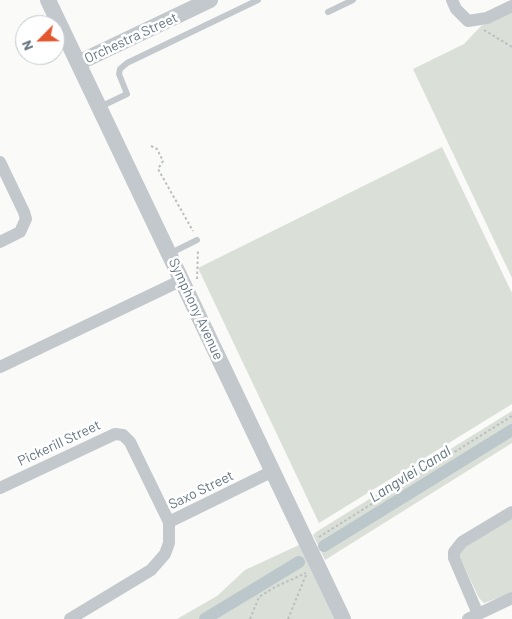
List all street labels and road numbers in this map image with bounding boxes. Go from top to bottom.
street label: Orchestra Street [82,9,180,67]
street label: Symphony Avenue [165,256,227,362]
street label: Pickerill Street [15,416,103,470]
street label: Saxo Street [166,467,236,513]

